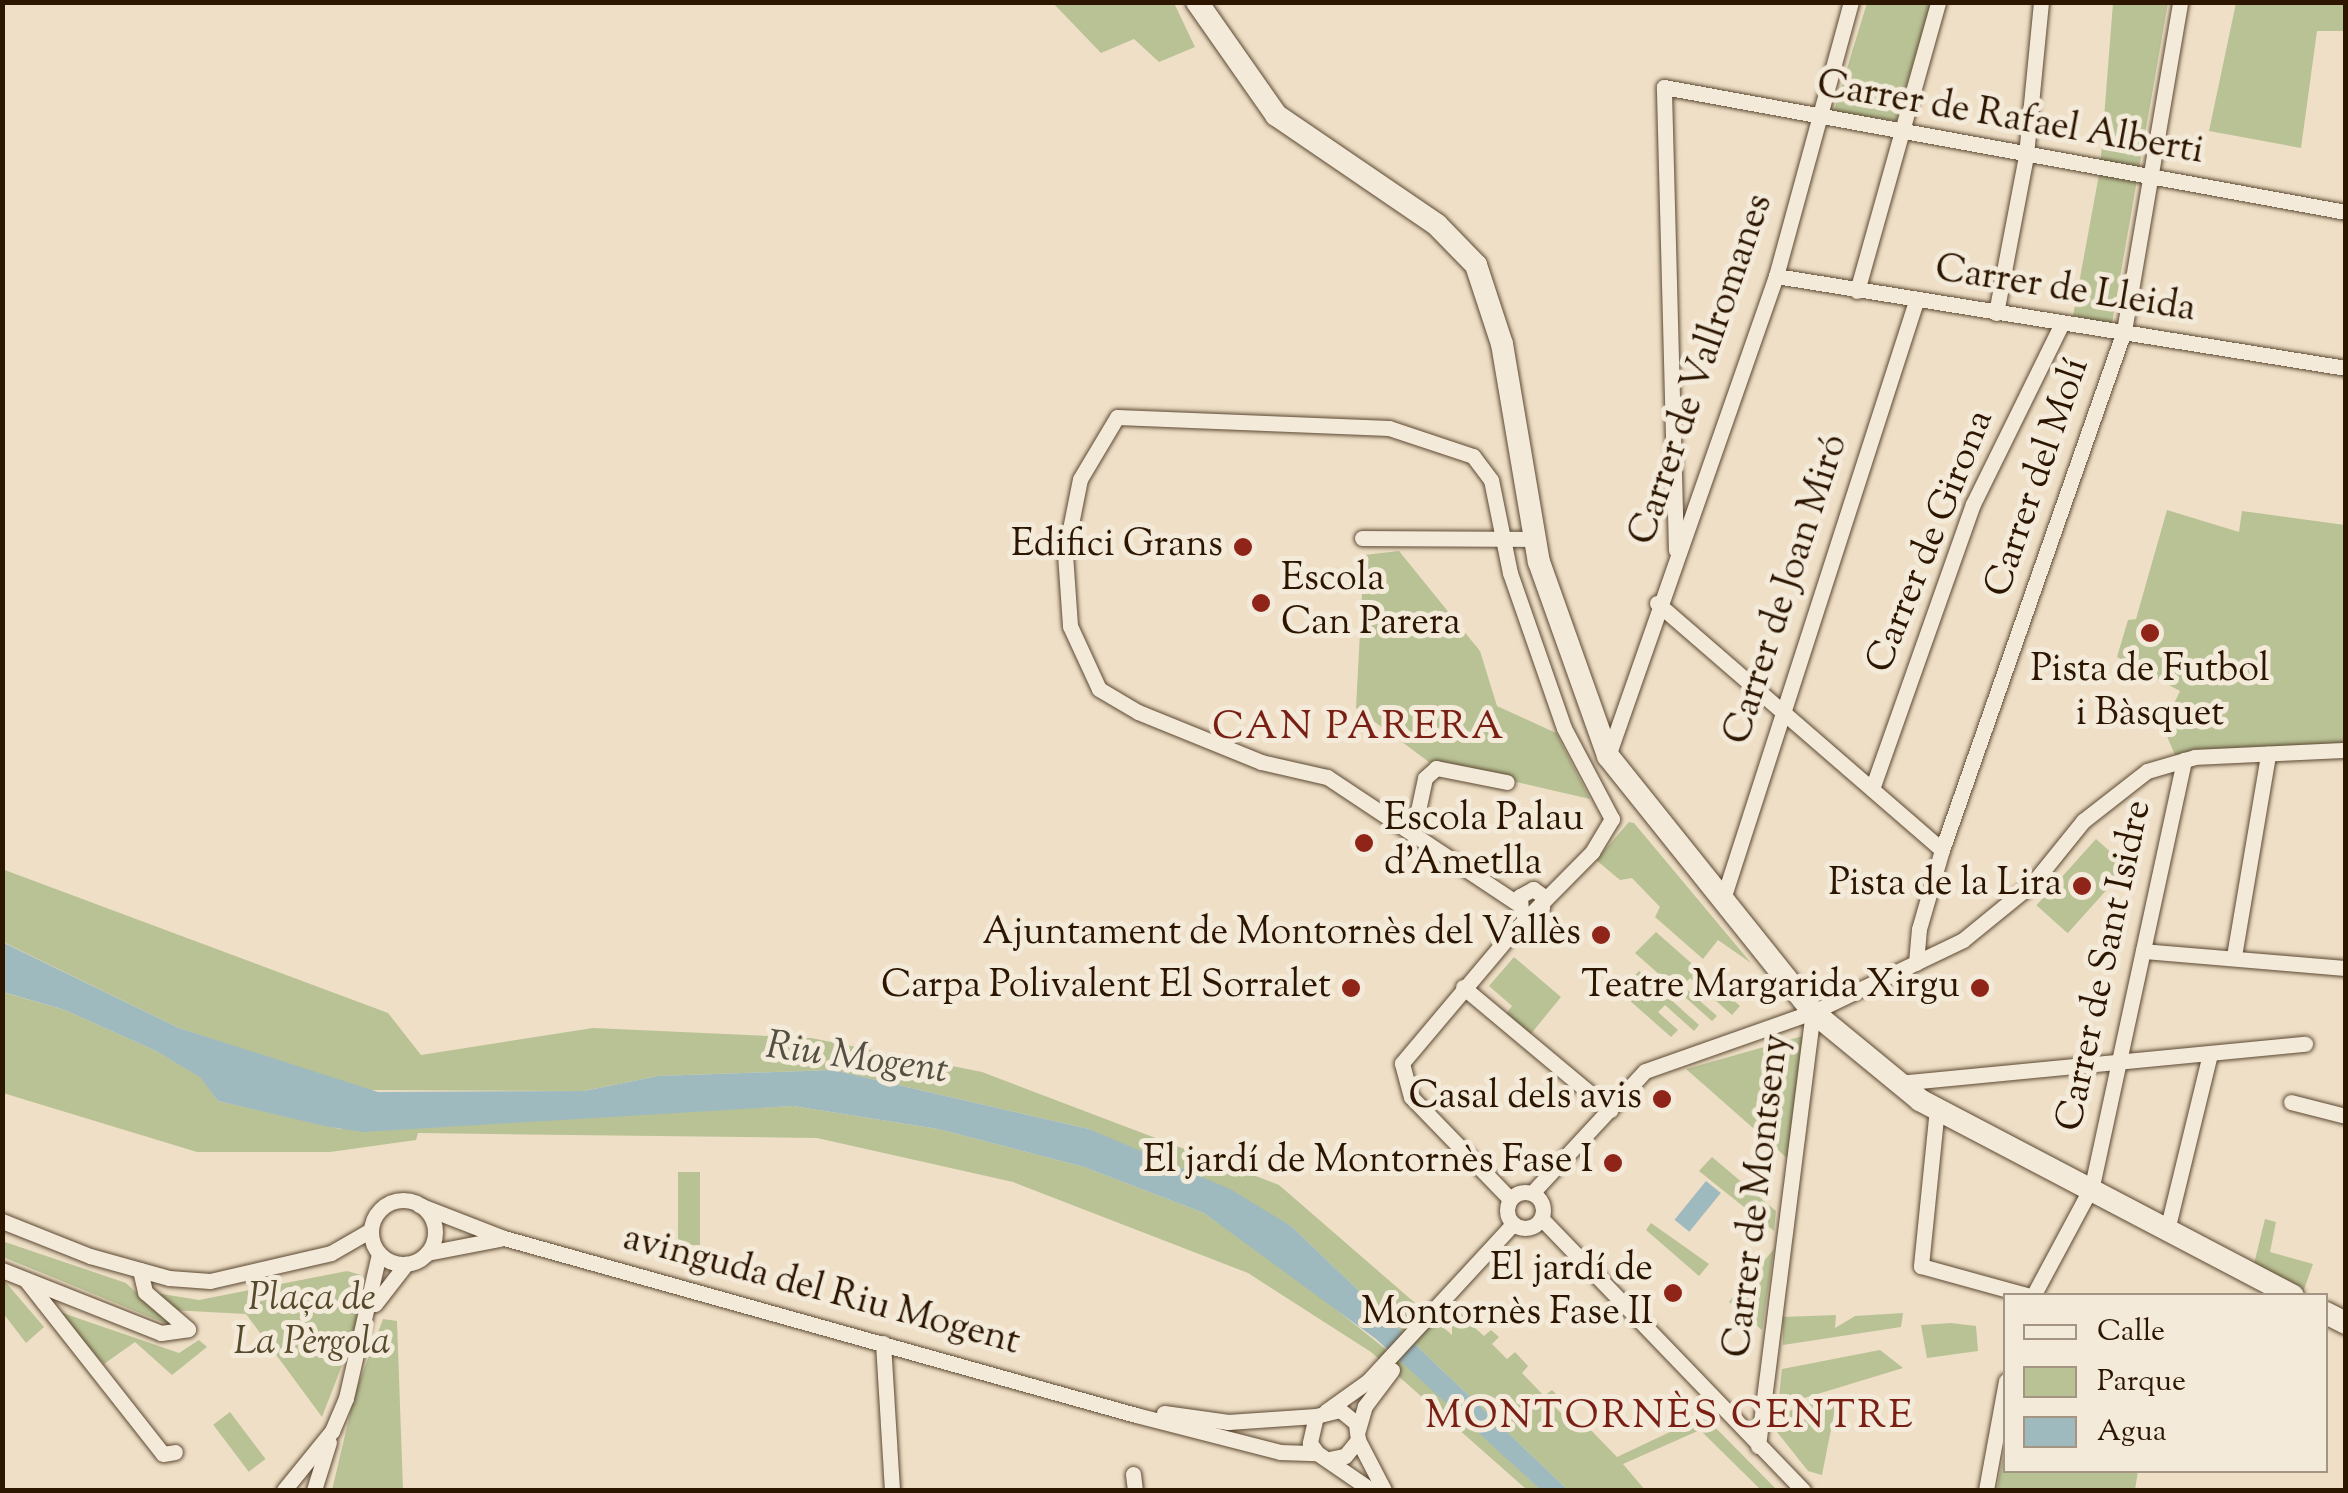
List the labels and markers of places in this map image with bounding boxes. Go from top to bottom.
place label: Edifici Grans [1011,524,1223,570]
marker: Edifici Grans [1232,536,1254,558]
place label: Escola Can Parera [1281,558,1461,648]
marker: Escola Can Parera [1250,592,1272,614]
marker: Pista de Futbol i Bàsquet [2139,622,2161,644]
place label: Pista de Futbol i Bàsquet [2030,649,2270,738]
place label: Escola Palau d'Ametlla [1384,798,1584,888]
marker: Escola Palau d'Ametlla [1353,832,1375,854]
place label: Pista de la Lira [1828,863,2062,909]
marker: Pista de la Lira [2071,875,2093,897]
place label: Ajuntament de Montornès del Vallès [982,912,1581,958]
marker: Ajuntament de Montornès del Vallès [1590,924,1612,946]
place label: Carpa Polivalent El Sorralet [881,965,1331,1011]
place label: Teatre Margarida Xirgu [1581,965,1960,1011]
marker: Carpa Polivalent El Sorralet [1340,977,1362,999]
marker: Teatre Margarida Xirgu [1969,977,1991,999]
place label: Casal dels avis [1408,1076,1642,1122]
marker: Casal dels avis [1651,1088,1673,1110]
place label: El jardí de Montornès Fase I [1143,1140,1593,1186]
marker: El jardí de Montornès Fase I [1602,1152,1624,1174]
place label: El jardí de Montornès Fase II [1361,1248,1653,1338]
marker: El jardí de Montornès Fase II [1662,1282,1684,1304]

